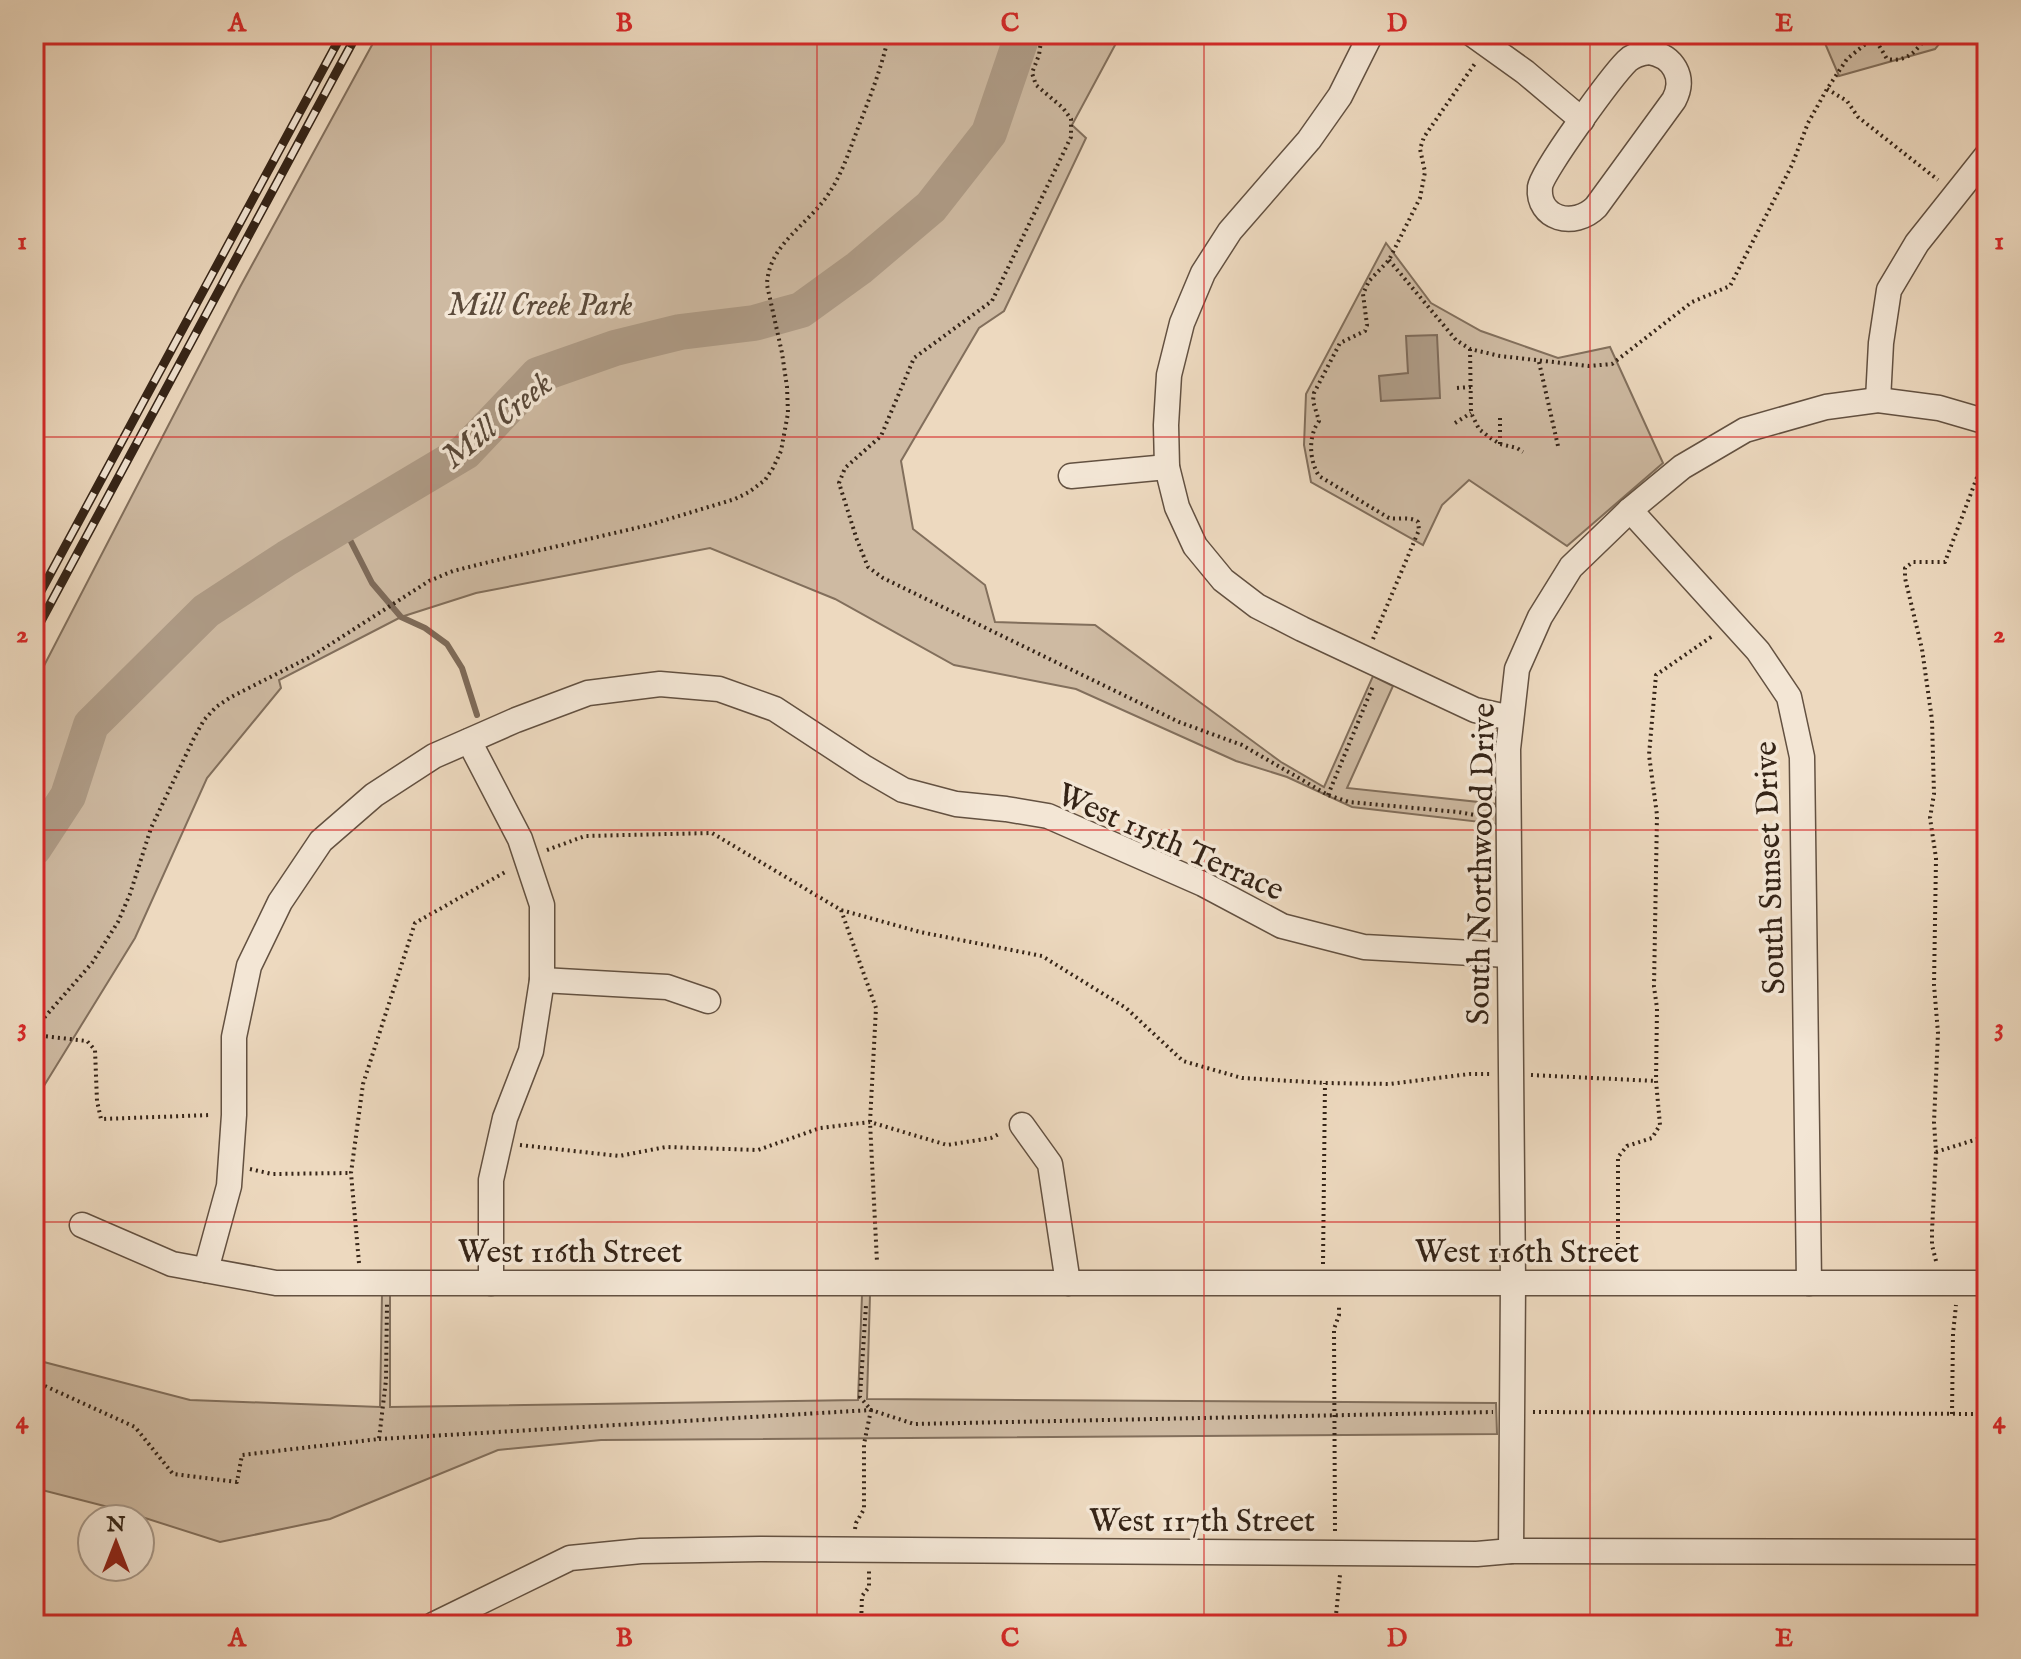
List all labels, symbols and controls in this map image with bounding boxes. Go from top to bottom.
text: A [227,7,247,40]
text: B [615,7,633,40]
text: C [1001,7,1020,40]
text: D [1387,7,1408,40]
text: E [1775,7,1793,40]
text: 1 [17,225,27,258]
text: 1 [1994,225,2004,258]
park label: Mill Creek Park [447,286,633,327]
water label: Mill Creek [433,363,562,479]
text: 2 [16,618,28,651]
text: 2 [1993,618,2005,651]
street label: South Northwood Drive [1459,703,1506,1025]
street label: South Sunset Drive [1747,740,1796,995]
street label: West 115th Terrace [1050,775,1290,912]
text: 3 [17,1011,27,1044]
text: 3 [1994,1011,2004,1044]
street label: West 116th Street [458,1233,682,1274]
street label: West 116th Street [1415,1233,1639,1274]
text: 4 [16,1404,30,1437]
text: 4 [1993,1404,2007,1437]
street label: West 117th Street [1089,1502,1315,1543]
north arrow [76,1503,156,1583]
text: N [105,1511,126,1539]
text: A [227,1622,247,1655]
text: B [615,1622,633,1655]
text: C [1001,1622,1020,1655]
text: D [1387,1622,1408,1655]
text: E [1775,1622,1793,1655]

